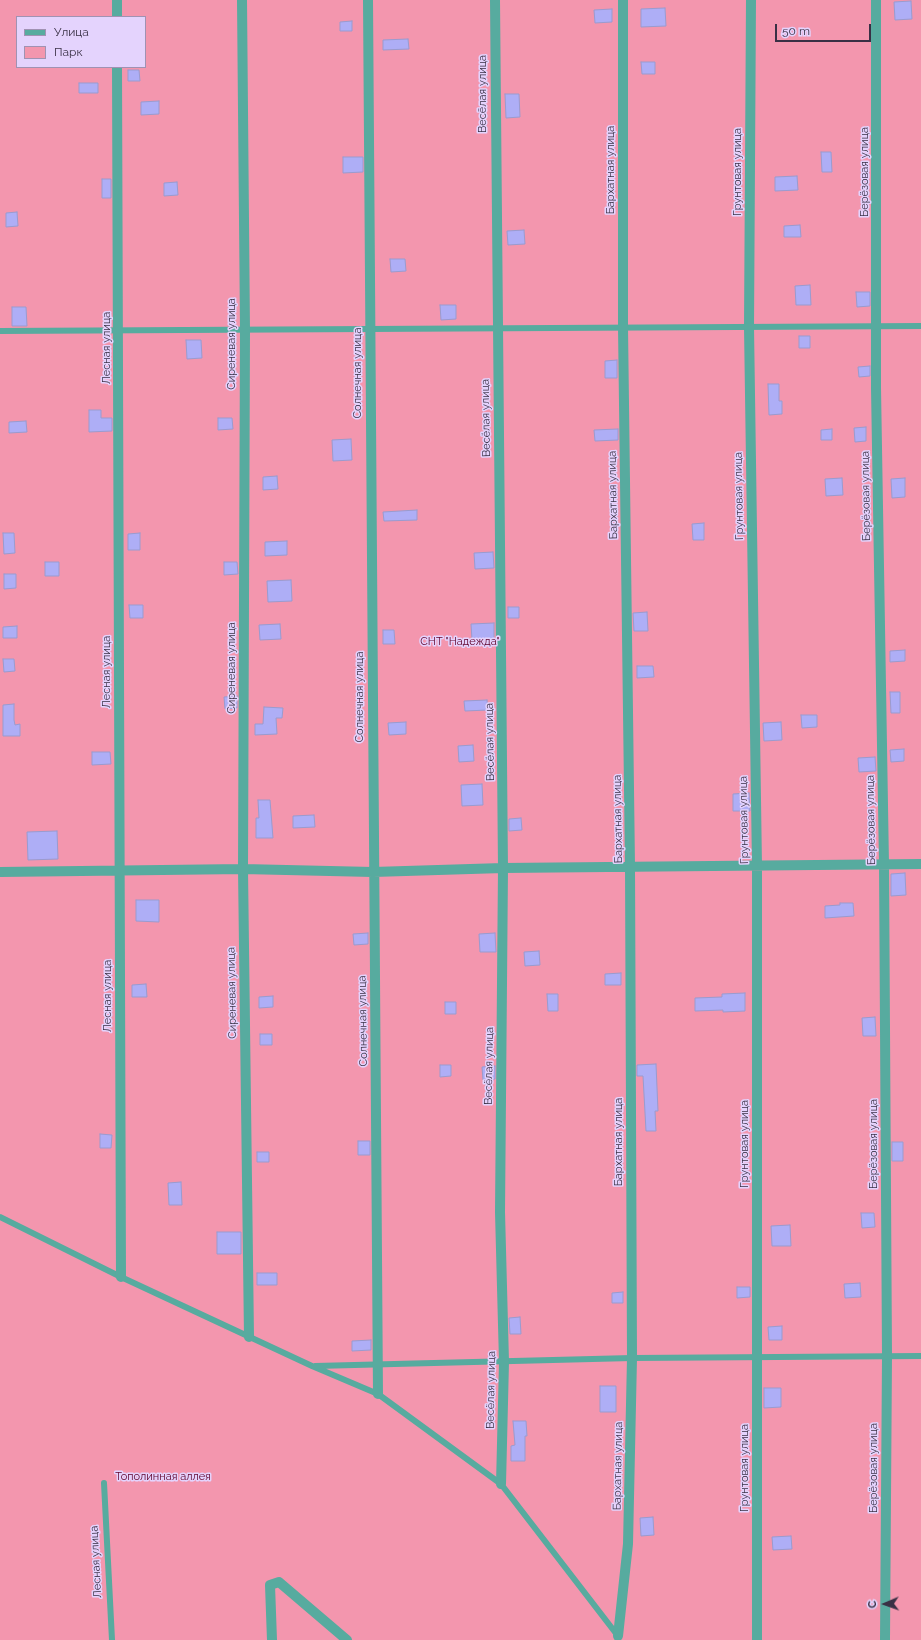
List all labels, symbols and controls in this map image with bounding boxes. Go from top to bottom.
legend [16,16,146,68]
scale bar [777,16,873,42]
text: 50 m [782,24,810,38]
text: Улица [54,25,89,39]
text: Парк [54,45,83,59]
street label: Весёлая улица [476,55,490,133]
street label: Бархатная улица [604,126,618,214]
street label: Берёзовая улица [858,127,872,217]
street label: Грунтовая улица [731,128,745,216]
street label: Сиреневая улица [225,298,239,390]
street label: Лесная улица [100,312,114,384]
street label: Солнечная улица [351,328,365,418]
street label: Весёлая улица [479,379,493,457]
street label: Бархатная улица [606,451,620,539]
street label: Берёзовая улица [859,451,873,541]
street label: Грунтовая улица [732,452,746,540]
street label: Сиреневая улица [225,622,239,714]
park label: СНТ "Надежда" [420,635,500,649]
street label: Лесная улица [100,636,114,708]
street label: Солнечная улица [353,652,367,742]
street label: Весёлая улица [483,703,497,781]
street label: Бархатная улица [611,775,625,863]
street label: Берёзовая улица [864,775,878,865]
street label: Грунтовая улица [737,776,751,864]
street label: Сиреневая улица [225,947,239,1039]
street label: Лесная улица [101,960,115,1032]
street label: Солнечная улица [356,975,370,1067]
street label: Весёлая улица [482,1027,496,1105]
street label: Бархатная улица [612,1098,626,1186]
street label: Берёзовая улица [867,1099,881,1189]
street label: Грунтовая улица [738,1100,752,1188]
street label: Весёлая улица [484,1351,498,1429]
street label: Бархатная улица [611,1422,625,1510]
street label: Берёзовая улица [867,1423,881,1513]
street label: Грунтовая улица [738,1424,752,1512]
park label: Тополинная аллея [115,1470,211,1484]
street label: Лесная улица [88,1525,104,1599]
north arrow [865,1584,905,1624]
text: С [866,1600,879,1608]

